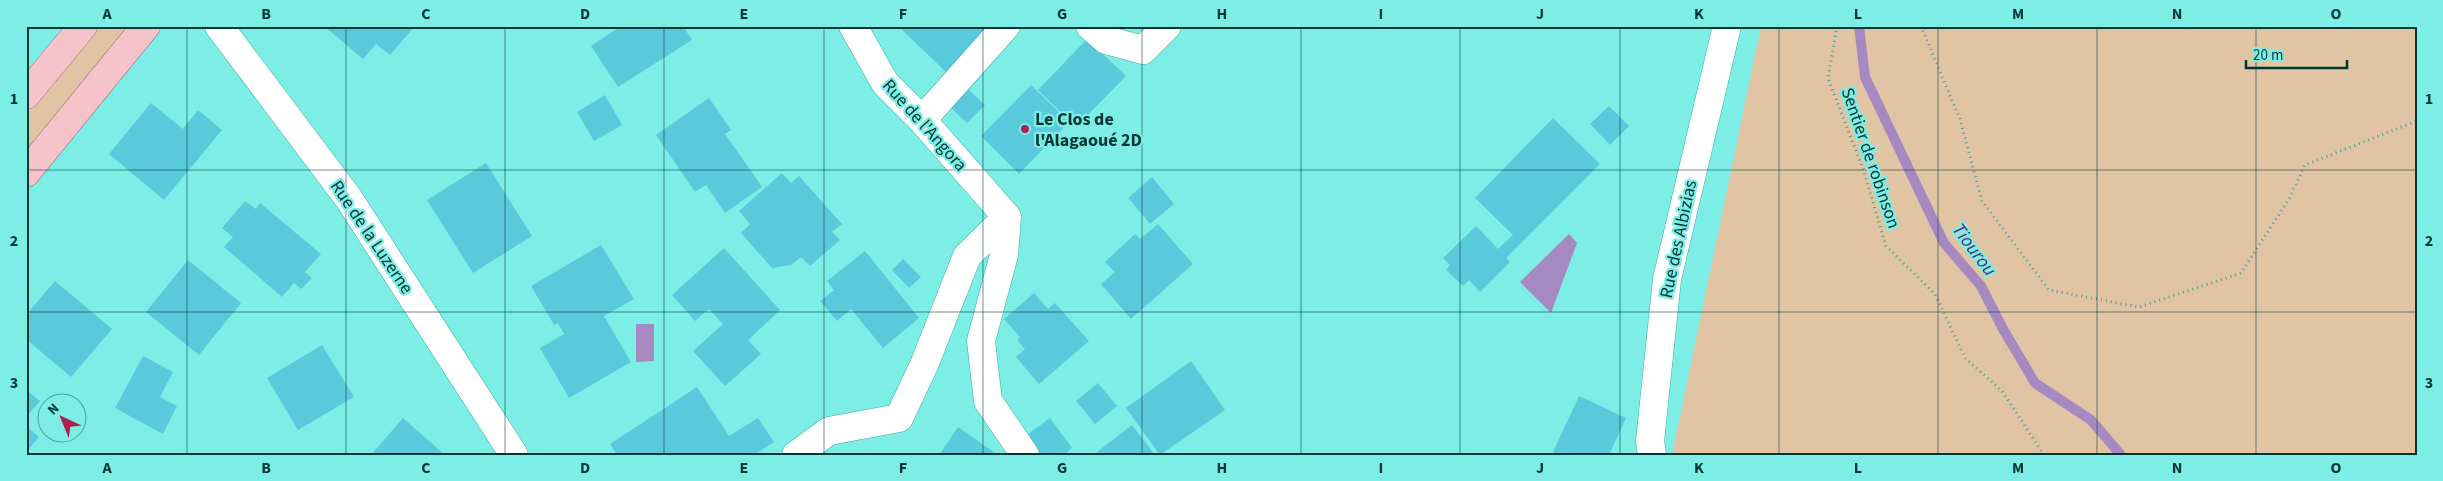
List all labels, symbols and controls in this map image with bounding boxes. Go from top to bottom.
text: A [101,3,112,25]
text: B [261,3,271,25]
text: C [421,3,431,25]
text: D [580,3,590,25]
text: E [740,3,748,25]
text: F [899,3,907,25]
text: G [1057,3,1067,25]
text: H [1217,3,1227,25]
text: I [1379,3,1383,25]
text: J [1536,3,1544,25]
text: K [1694,3,1704,25]
text: L [1854,3,1862,25]
text: M [2012,3,2024,25]
text: N [2172,3,2182,25]
text: O [2331,3,2342,25]
scale bar [2246,38,2347,70]
text: 20 m [2253,45,2283,66]
street label: Rue de l'Angora [876,74,973,177]
street label: Sentier de robinson [1835,84,1906,232]
text: 1 [10,88,18,110]
text: 1 [2425,88,2433,110]
place label: Le Clos de l'Alagaoué 2D [1035,107,1142,153]
marker: Le Clos de l'Alagaoué 2D [1019,123,1031,135]
street label: Rue de la Luzerne [324,176,419,299]
street label: Rue des Albizias [1654,178,1703,300]
water label: Tiourou [1945,218,2003,282]
text: 2 [10,230,18,252]
text: 2 [2425,230,2433,252]
text: 3 [10,372,18,394]
text: 3 [2425,372,2433,394]
north arrow [38,394,88,444]
text: N [43,399,64,420]
text: A [101,457,112,479]
text: B [261,457,271,479]
text: C [421,457,431,479]
text: D [580,457,590,479]
text: E [740,457,748,479]
text: F [899,457,907,479]
text: G [1057,457,1067,479]
text: H [1217,457,1227,479]
text: I [1379,457,1383,479]
text: J [1536,457,1544,479]
text: K [1694,457,1704,479]
text: L [1854,457,1862,479]
text: M [2012,457,2024,479]
text: N [2172,457,2182,479]
text: O [2331,457,2342,479]

